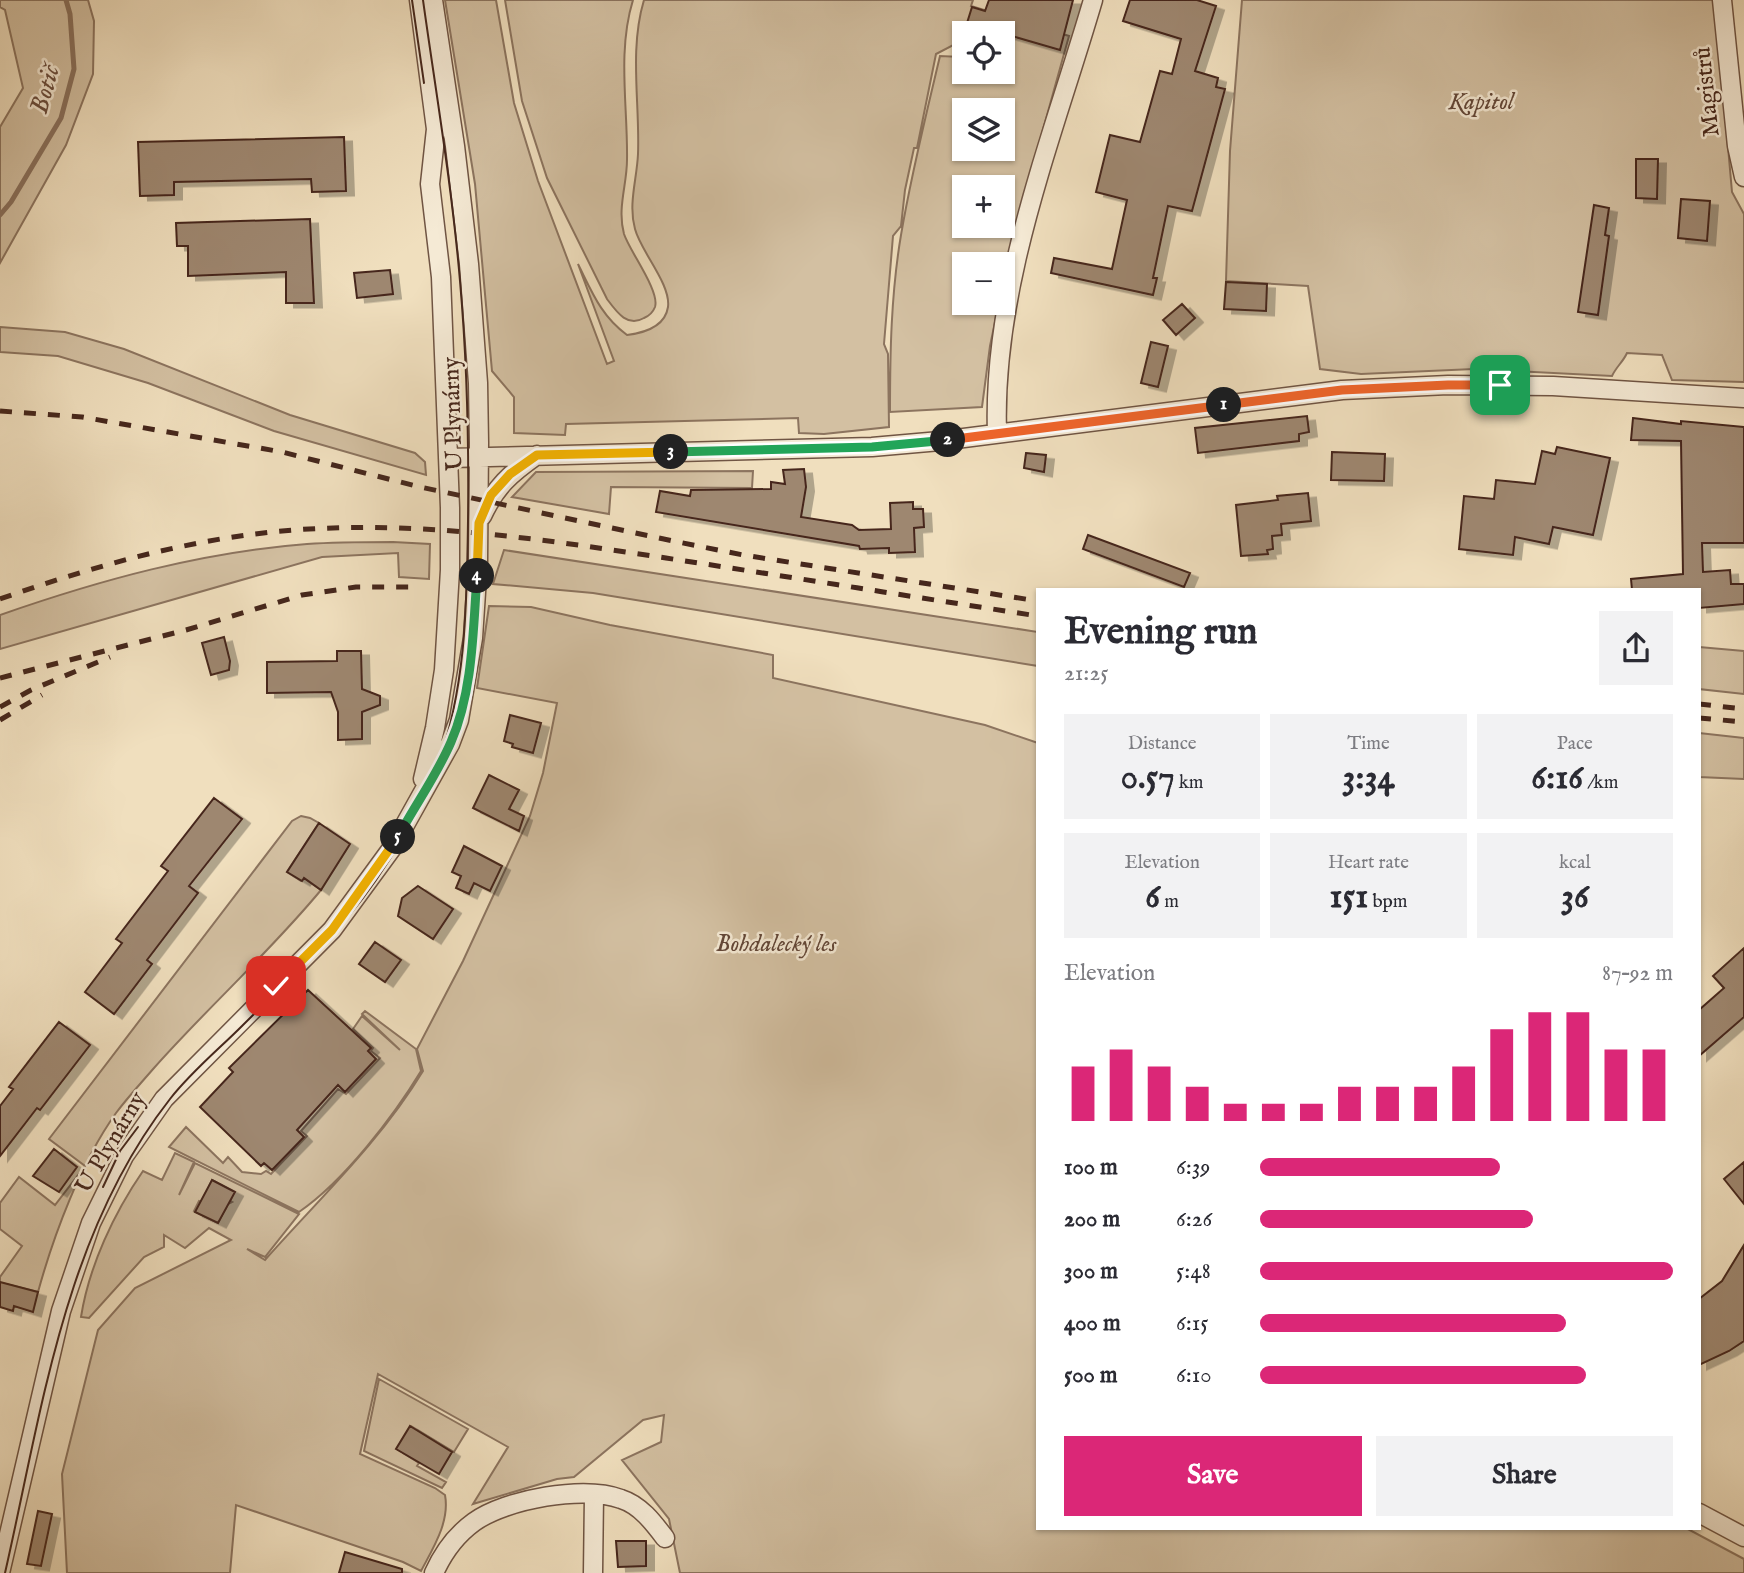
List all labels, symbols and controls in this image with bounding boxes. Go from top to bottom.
map controls [952,21,1015,315]
button: locate [952,21,1015,84]
street label: Magistrů [1687,45,1728,138]
water label: Botič [23,58,69,118]
park label: Kapitol [1447,87,1516,118]
button: layers [952,98,1015,161]
button: + [952,175,1015,238]
button: − [952,252,1015,315]
pin [1470,355,1530,415]
street label: U Plynárny [436,356,471,471]
icon: arrive [1481,366,1519,404]
pin: 1 [1206,388,1242,422]
text: 1 [1220,392,1227,416]
pin: 2 [930,422,965,458]
text: 2 [943,427,952,451]
pin: 3 [654,434,688,470]
text: 3 [667,439,674,463]
pin: 4 [460,558,494,594]
text: 4 [472,563,481,587]
text: Evening run [1064,609,1258,657]
button: share [1599,611,1673,685]
text: 21:25 [1064,659,1108,688]
text: Distance [1128,732,1197,756]
text: Time [1347,732,1390,756]
text: Pace [1557,732,1593,756]
text: 0.57 [1121,756,1175,801]
text: 3:34 [1342,756,1395,801]
text: 6:16 [1531,756,1583,801]
text: km [1175,771,1204,795]
text: /km [1583,771,1618,795]
pin: 5 [380,820,416,854]
text: 5 [394,824,401,848]
text: Elevation [1124,851,1200,875]
text: Heart rate [1328,851,1409,875]
text: kcal [1559,851,1591,875]
text: 6 [1145,875,1160,920]
text: 151 [1329,875,1368,920]
text: 36 [1561,875,1589,920]
text: m [1160,890,1179,914]
text: bpm [1368,890,1407,914]
park label: Bohdalecký les [716,929,837,960]
pin [246,956,306,1016]
text: Elevation [1064,959,1155,988]
text: 87–92 m [1602,959,1673,988]
icon: check [257,967,295,1005]
street label: U Plynárny [69,1086,154,1200]
text: 100 m [1064,1153,1118,1182]
text: 6:39 [1176,1153,1210,1182]
text: 200 m [1064,1205,1120,1234]
text: 6:26 [1176,1205,1212,1234]
text: 300 m [1064,1257,1118,1286]
text: 5:48 [1176,1257,1211,1286]
text: 400 m [1064,1309,1121,1338]
text: 6:15 [1176,1309,1209,1338]
text: 500 m [1064,1361,1118,1390]
text: 6:10 [1176,1361,1212,1390]
button: Save [1064,1436,1362,1516]
button: Share [1376,1436,1673,1516]

